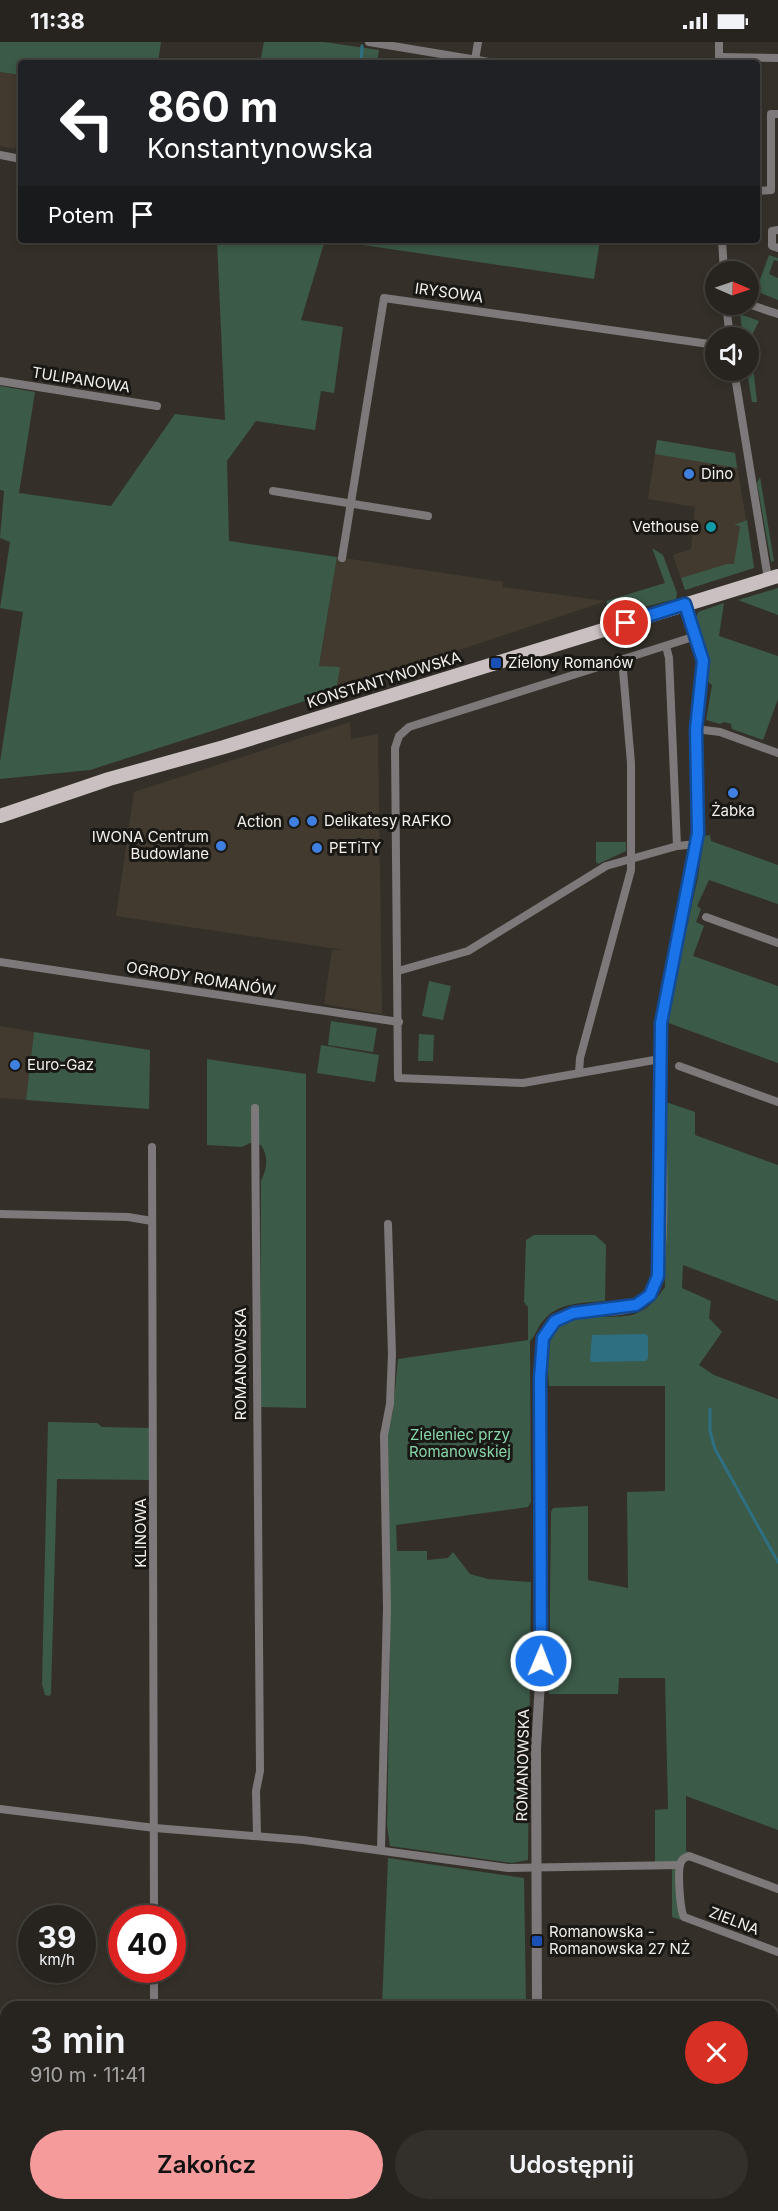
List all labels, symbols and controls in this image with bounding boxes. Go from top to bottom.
text: 11:38 [30,8,85,34]
text: 860 m [147,81,278,132]
icon: left [48,84,126,162]
text: Konstantynowska [147,132,373,165]
icon: arrive [126,198,159,231]
text: Potem [48,202,114,228]
north arrow [705,261,759,315]
map controls [705,261,759,381]
street label: IRYSOWA [414,278,485,307]
button: sound [705,327,759,381]
street label: TULIPANOWA [31,362,132,397]
place label: Dino [701,464,733,483]
marker: Dino [682,467,696,481]
place label: Vethouse [632,517,699,536]
marker: Vethouse [704,520,718,534]
pin [600,597,651,648]
icon: arrive [609,606,642,639]
street label: KONSTANTYNOWSKA [305,647,463,712]
place label: Zielony Romanów [508,653,634,672]
marker: Zielony Romanów [489,656,503,670]
marker: Żabka [726,786,740,800]
place label: Żabka [711,801,755,820]
place label: Delikatesy RAFKO [324,811,451,830]
place label: Action [237,812,282,831]
marker: Delikatesy RAFKO [305,814,319,828]
marker: Action [287,815,301,829]
place label: IWONA Centrum Budowlane [92,827,209,863]
place label: PETiTY [329,838,381,857]
marker: IWONA Centrum Budowlane [214,839,228,853]
marker: PETiTY [310,841,324,855]
street label: OGRODY ROMANÓW [125,957,277,1000]
place label: Euro-Gaz [27,1055,94,1074]
marker: Euro-Gaz [8,1058,22,1072]
street label: ROMANOWSKA [231,1308,250,1420]
park label: Zieleniec przy Romanowskiej [409,1425,511,1461]
street label: KLINOWA [131,1498,150,1568]
position arrow [509,1629,573,1693]
street label: ROMANOWSKA [512,1709,533,1821]
street label: ZIELNA [706,1902,762,1939]
speed limit sign: 40 [108,1905,186,1983]
text: 39 [38,1919,76,1955]
place label: Romanowska - Romanowska 27 NŻ [549,1922,690,1958]
marker: Romanowska - Romanowska 27 NŻ [530,1934,544,1948]
text: km/h [39,1950,75,1969]
text: 3 min [30,2018,126,2062]
button: close [685,2021,748,2084]
text: 910 m · 11:41 [30,2063,146,2087]
button: Zakończ [30,2130,383,2199]
button: Udostępnij [395,2130,748,2199]

